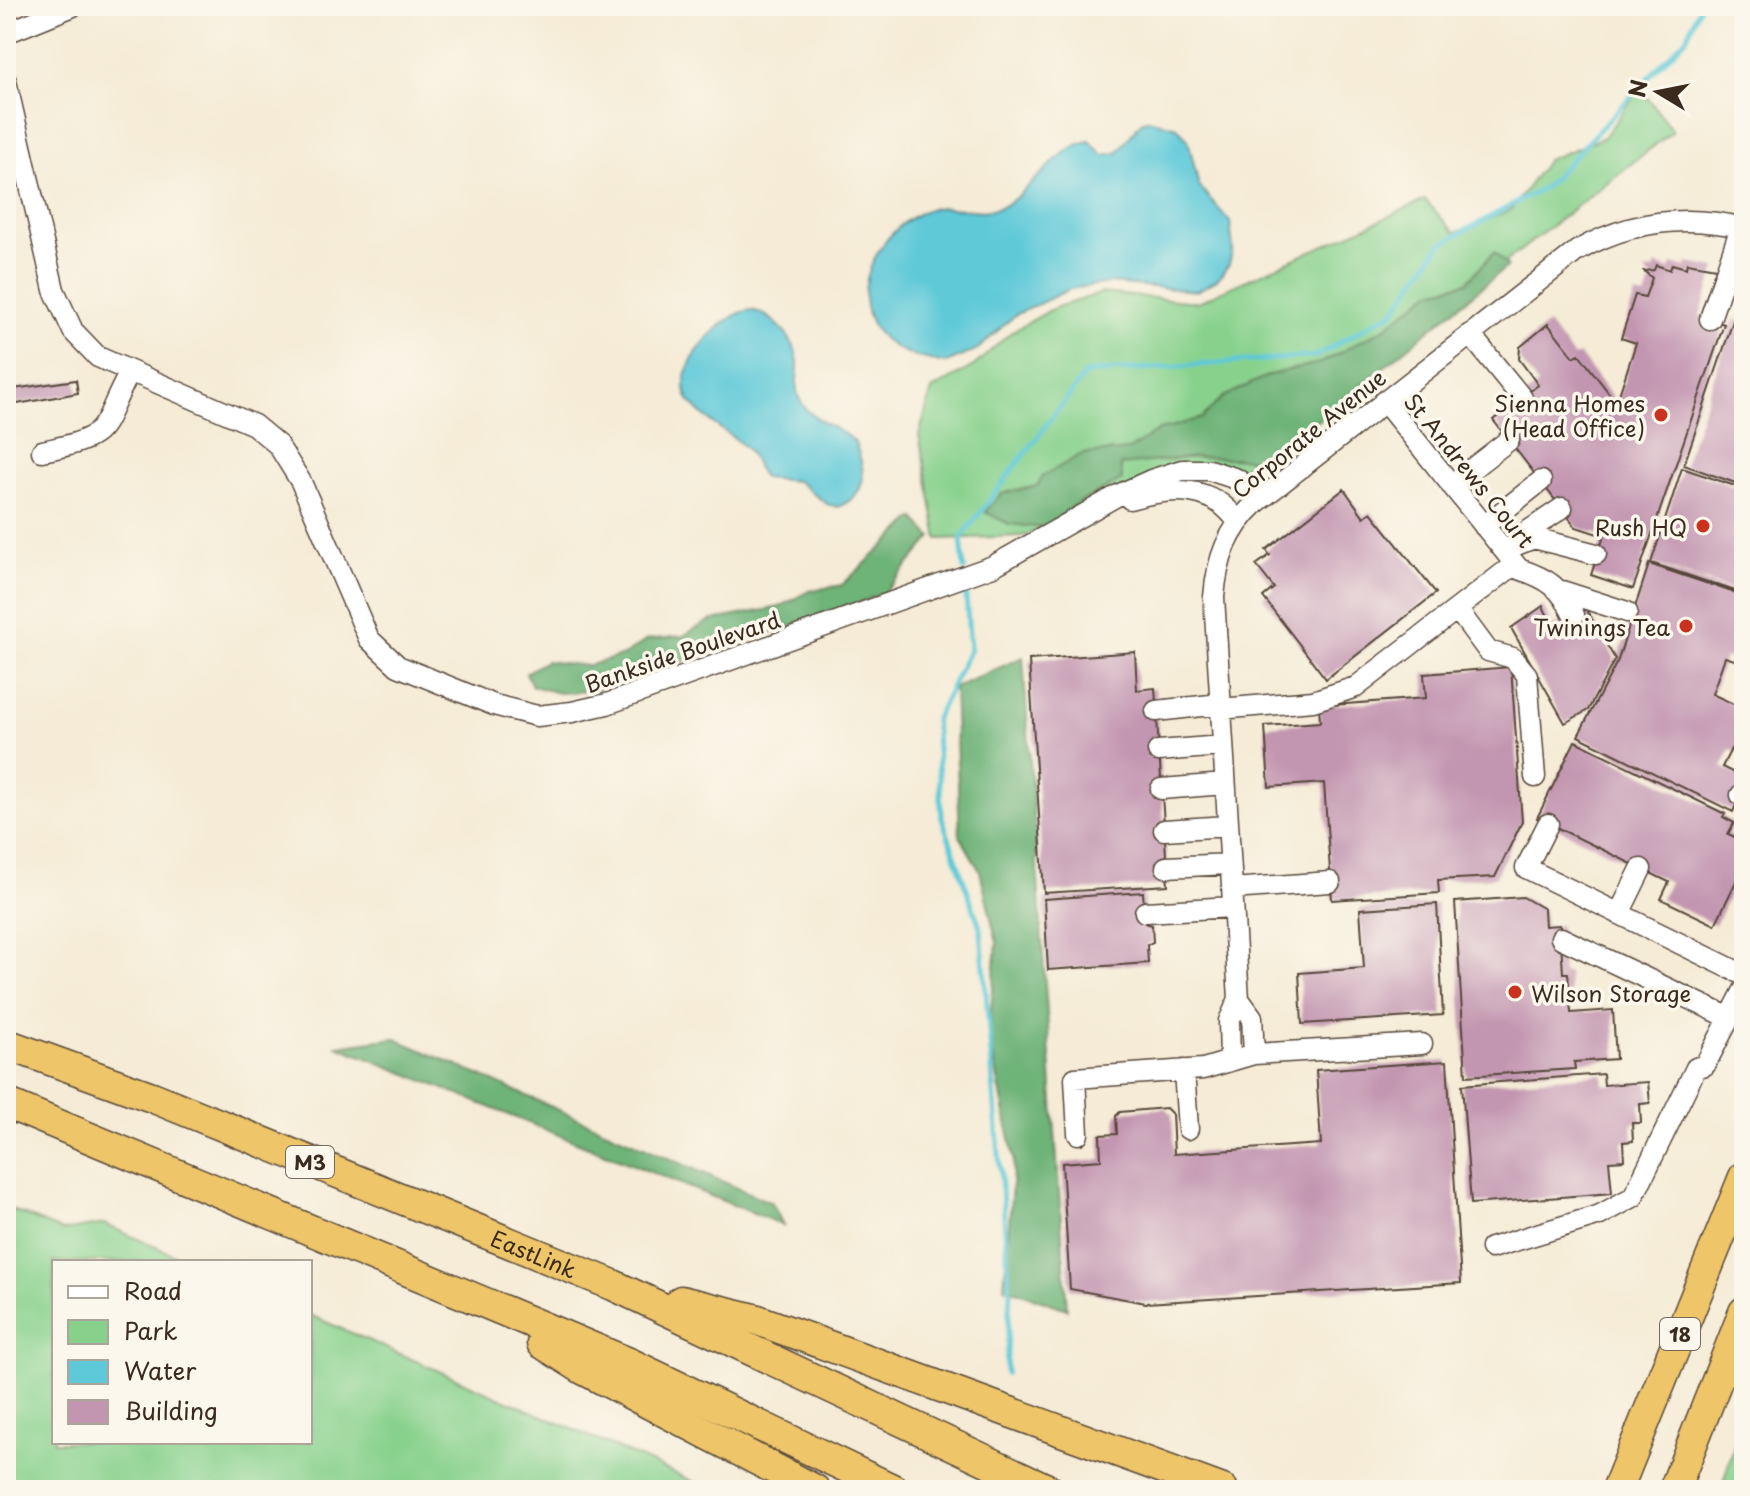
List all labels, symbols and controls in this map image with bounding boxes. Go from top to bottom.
north arrow [1618,52,1698,132]
text: N [1619,77,1655,100]
street label: Corporate Avenue [1224,360,1392,506]
street label: St Andrews Court [1397,386,1543,555]
place label: Sienna Homes (Head Office) [1495,386,1645,444]
marker: Sienna Homes (Head Office) [1652,406,1670,424]
place label: Rush HQ [1595,510,1687,543]
marker: Rush HQ [1694,517,1712,535]
street label: Bankside Boulevard [580,602,784,700]
place label: Twinings Tea [1533,610,1670,643]
marker: Twinings Tea [1677,617,1695,635]
place label: Wilson Storage [1531,976,1691,1009]
marker: Wilson Storage [1506,983,1524,1001]
road number: M3 [286,1146,334,1178]
street label: EastLink [486,1221,582,1285]
legend [52,1260,312,1444]
text: Road [124,1272,182,1308]
text: Park [124,1312,178,1348]
road number: 18 [1660,1318,1700,1350]
text: Water [124,1352,197,1388]
text: Building [124,1392,218,1428]

